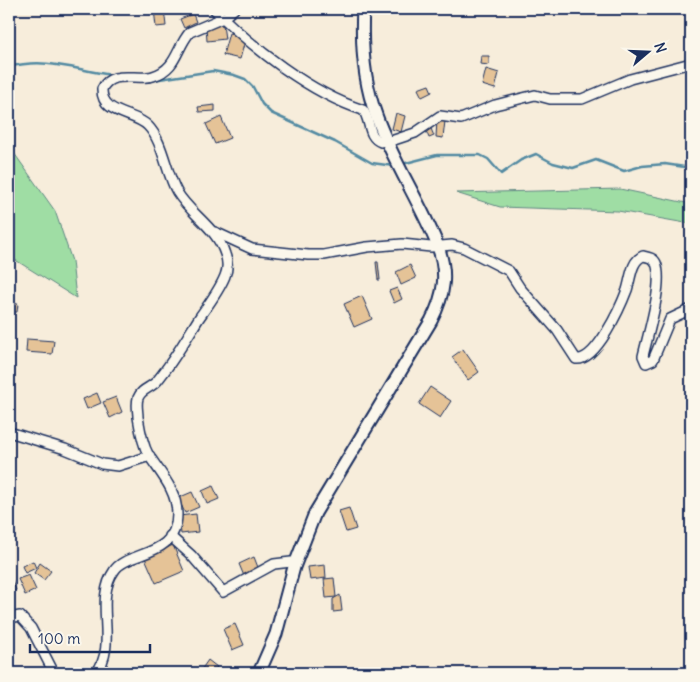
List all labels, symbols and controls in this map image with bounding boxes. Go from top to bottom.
north arrow [622,28,672,78]
text: N [650,40,670,55]
scale bar [30,622,150,654]
text: 100 m [38,629,80,648]

